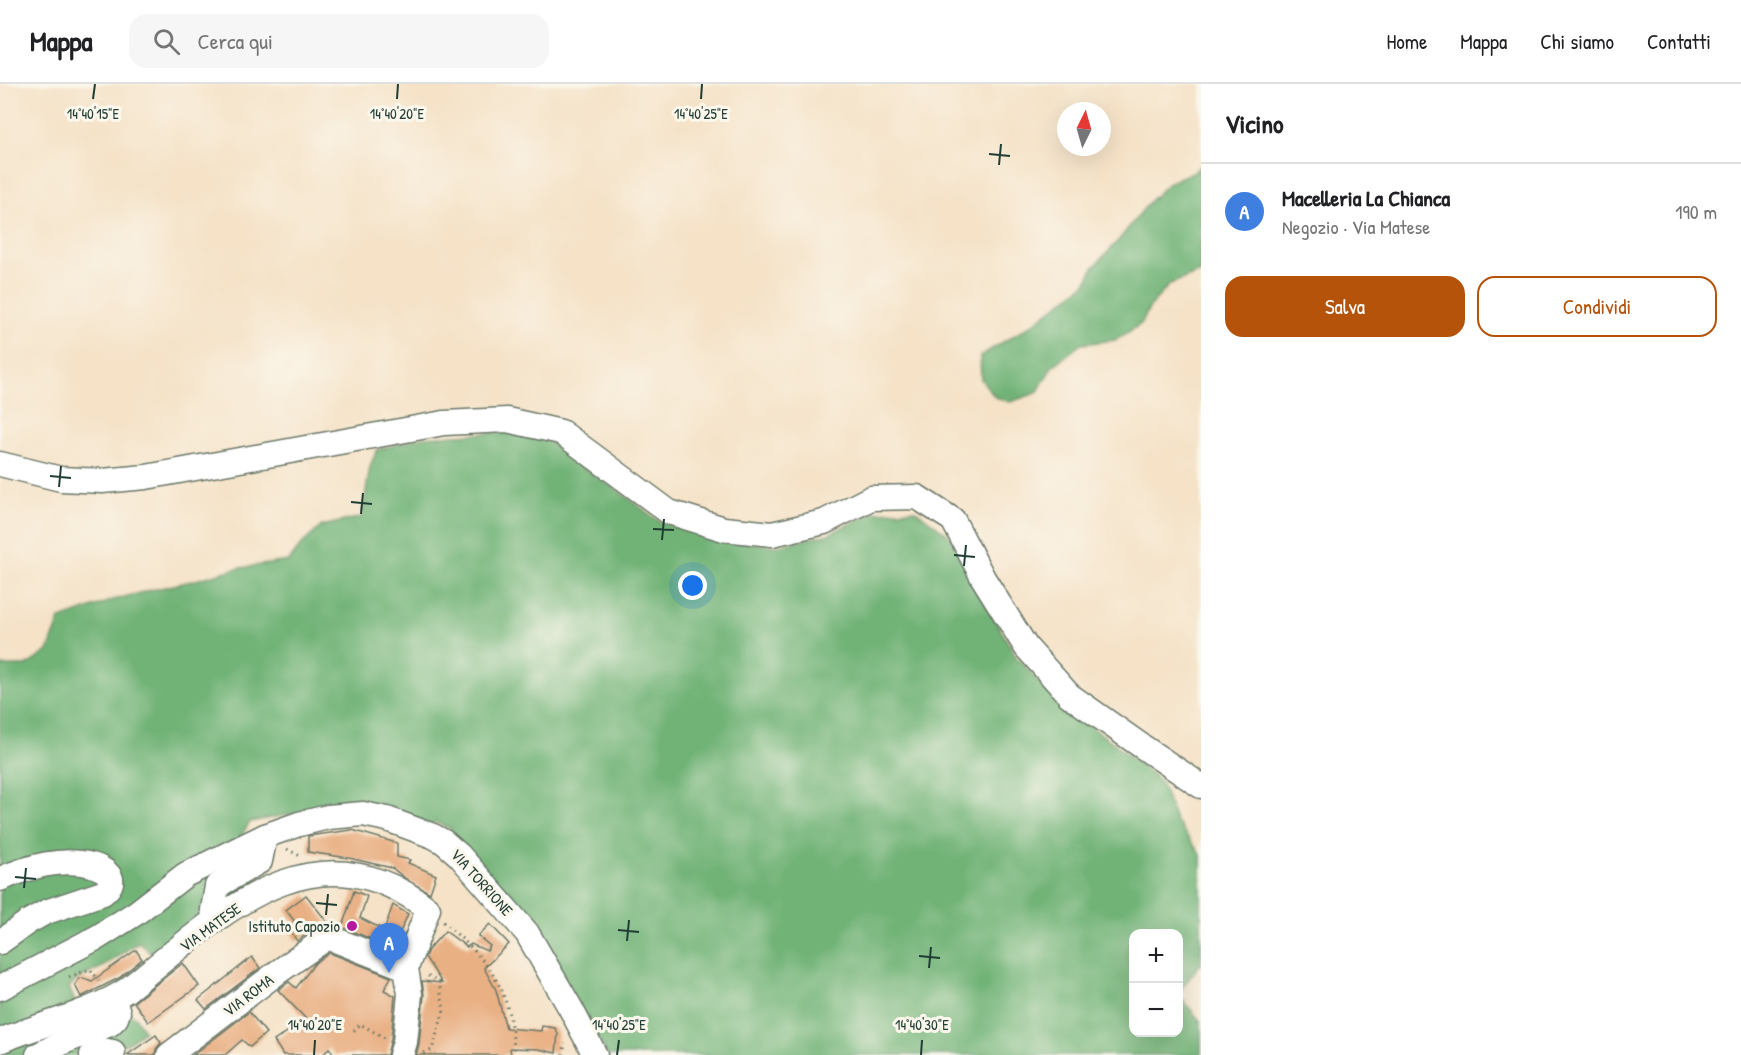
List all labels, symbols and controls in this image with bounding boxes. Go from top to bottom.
search box [129,14,549,68]
text: Mappa [30,22,93,60]
icon: search [150,25,183,58]
text: Cerca qui [198,26,273,56]
text: Home [1386,27,1427,56]
text: Mappa [1460,27,1507,56]
text: Chi siamo [1540,27,1614,56]
text: Contatti [1647,27,1711,56]
north arrow [1057,102,1111,156]
text: 14°40'15"E [67,103,120,124]
text: 14°40'20"E [370,103,424,124]
text: 14°40'25"E [674,103,728,124]
text: Vicino [1225,106,1284,141]
text: Macelleria La Chianca [1282,183,1450,213]
text: A [1240,198,1249,225]
text: 190 m [1675,198,1717,225]
text: Negozio · Via Matese [1282,213,1430,240]
button: Salva [1225,276,1465,337]
button: Condividi [1477,276,1717,337]
your location [678,571,707,600]
street label: VIA TORRIONE [446,844,518,920]
street label: VIA MATESE [175,897,245,957]
place label: Istituto Capozio [248,915,341,937]
marker: Istituto Capozio [345,919,359,933]
pin: A [370,924,408,973]
map controls [1129,929,1183,1037]
button: + [1129,929,1183,983]
street label: VIA ROMA [218,969,278,1021]
button: − [1129,983,1183,1037]
text: 14°40'20"E [288,1014,342,1035]
text: 14°40'25"E [592,1014,646,1035]
text: 14°40'30"E [895,1014,949,1035]

